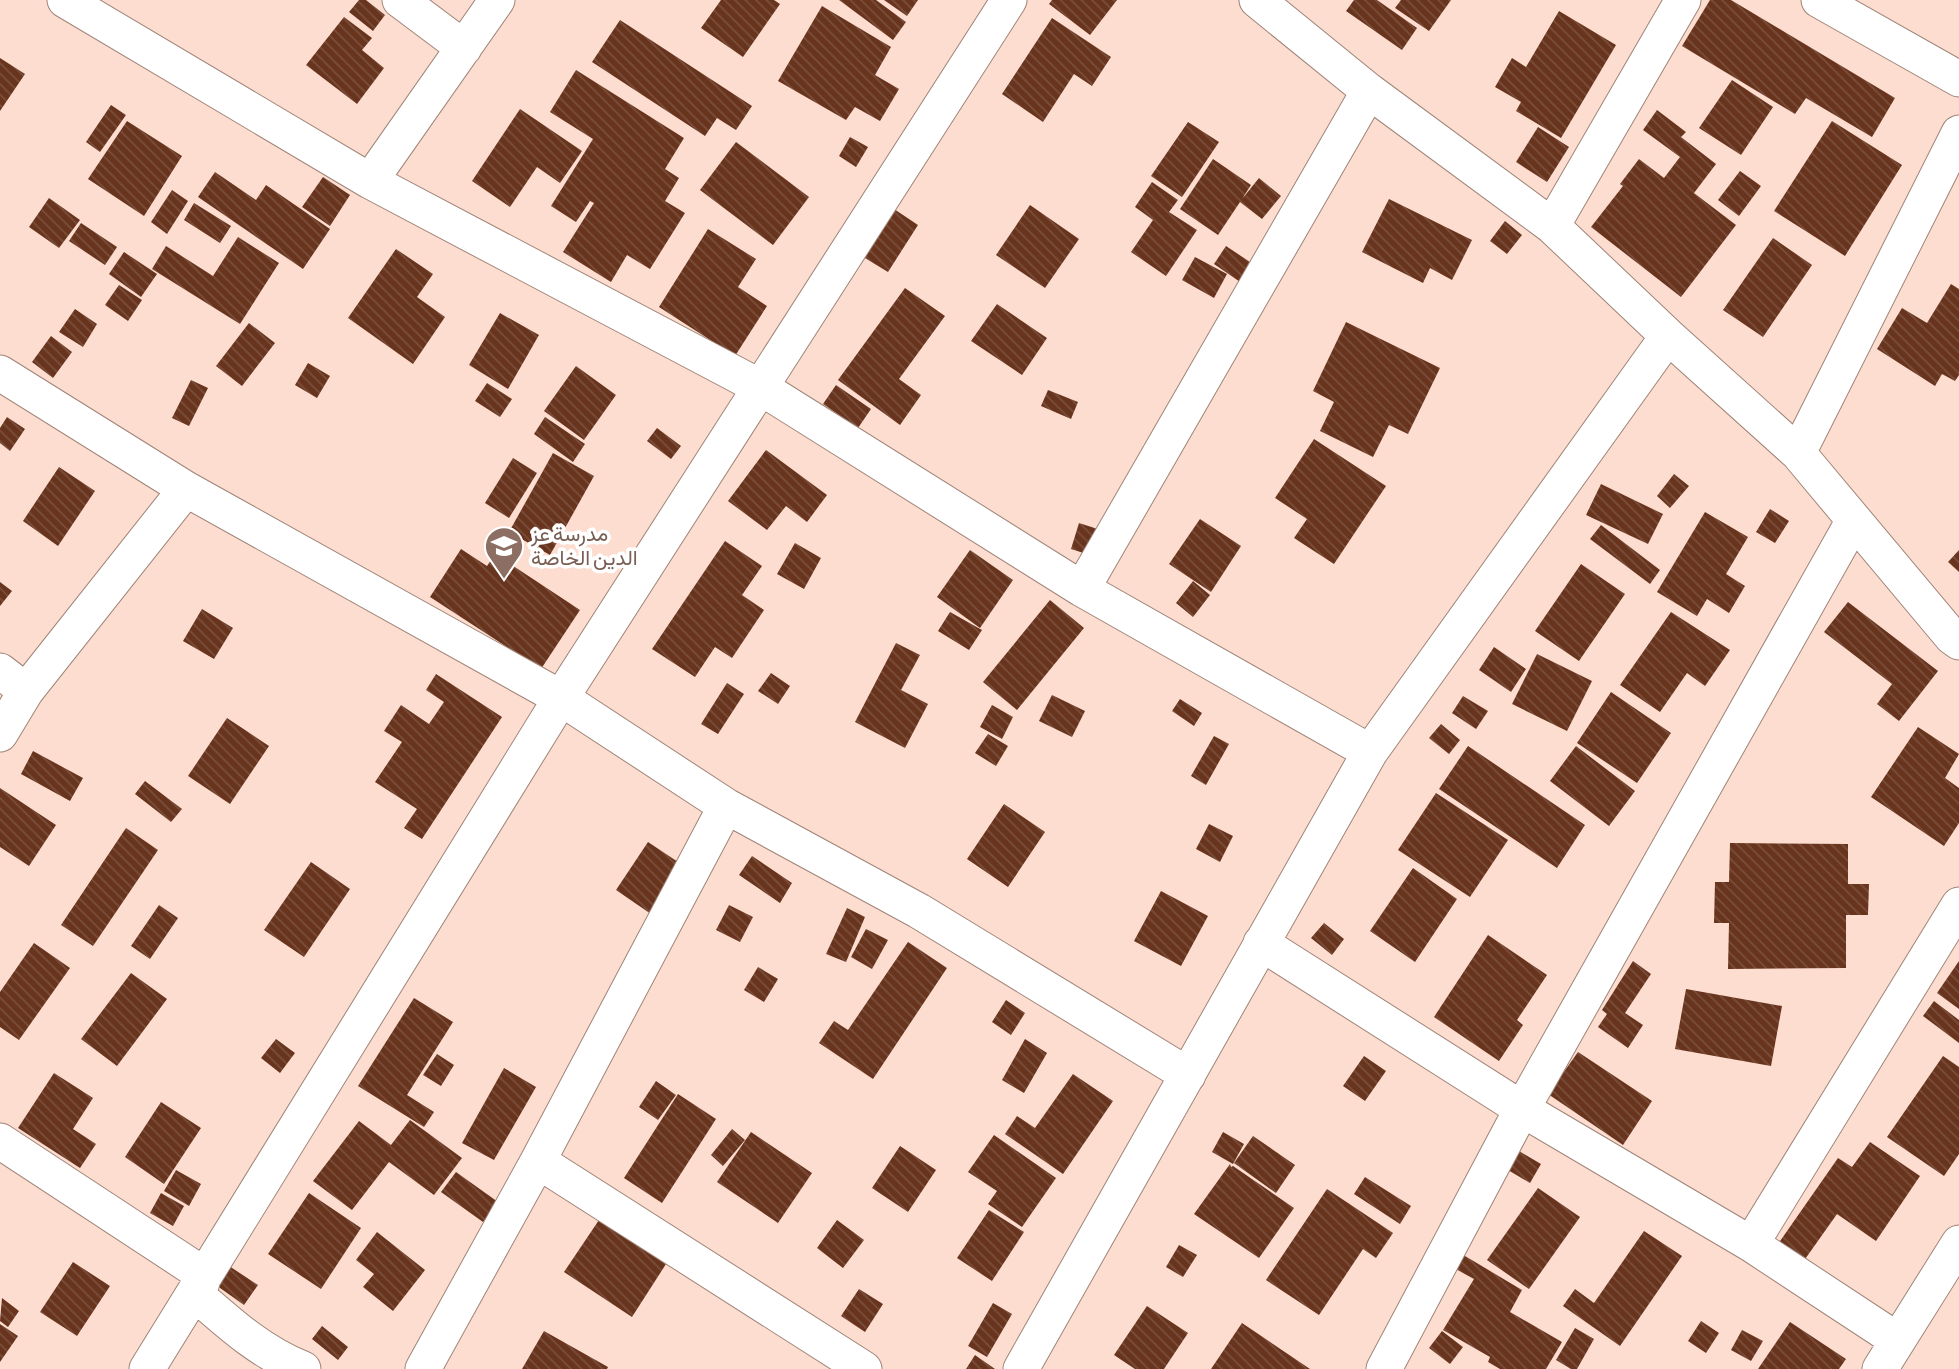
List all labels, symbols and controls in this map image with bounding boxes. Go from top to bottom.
place label: مدرسة عز الدين الخاصة [530,521,638,570]
school or university icon: مدرسة عز الدين الخاصة [483,525,525,580]

